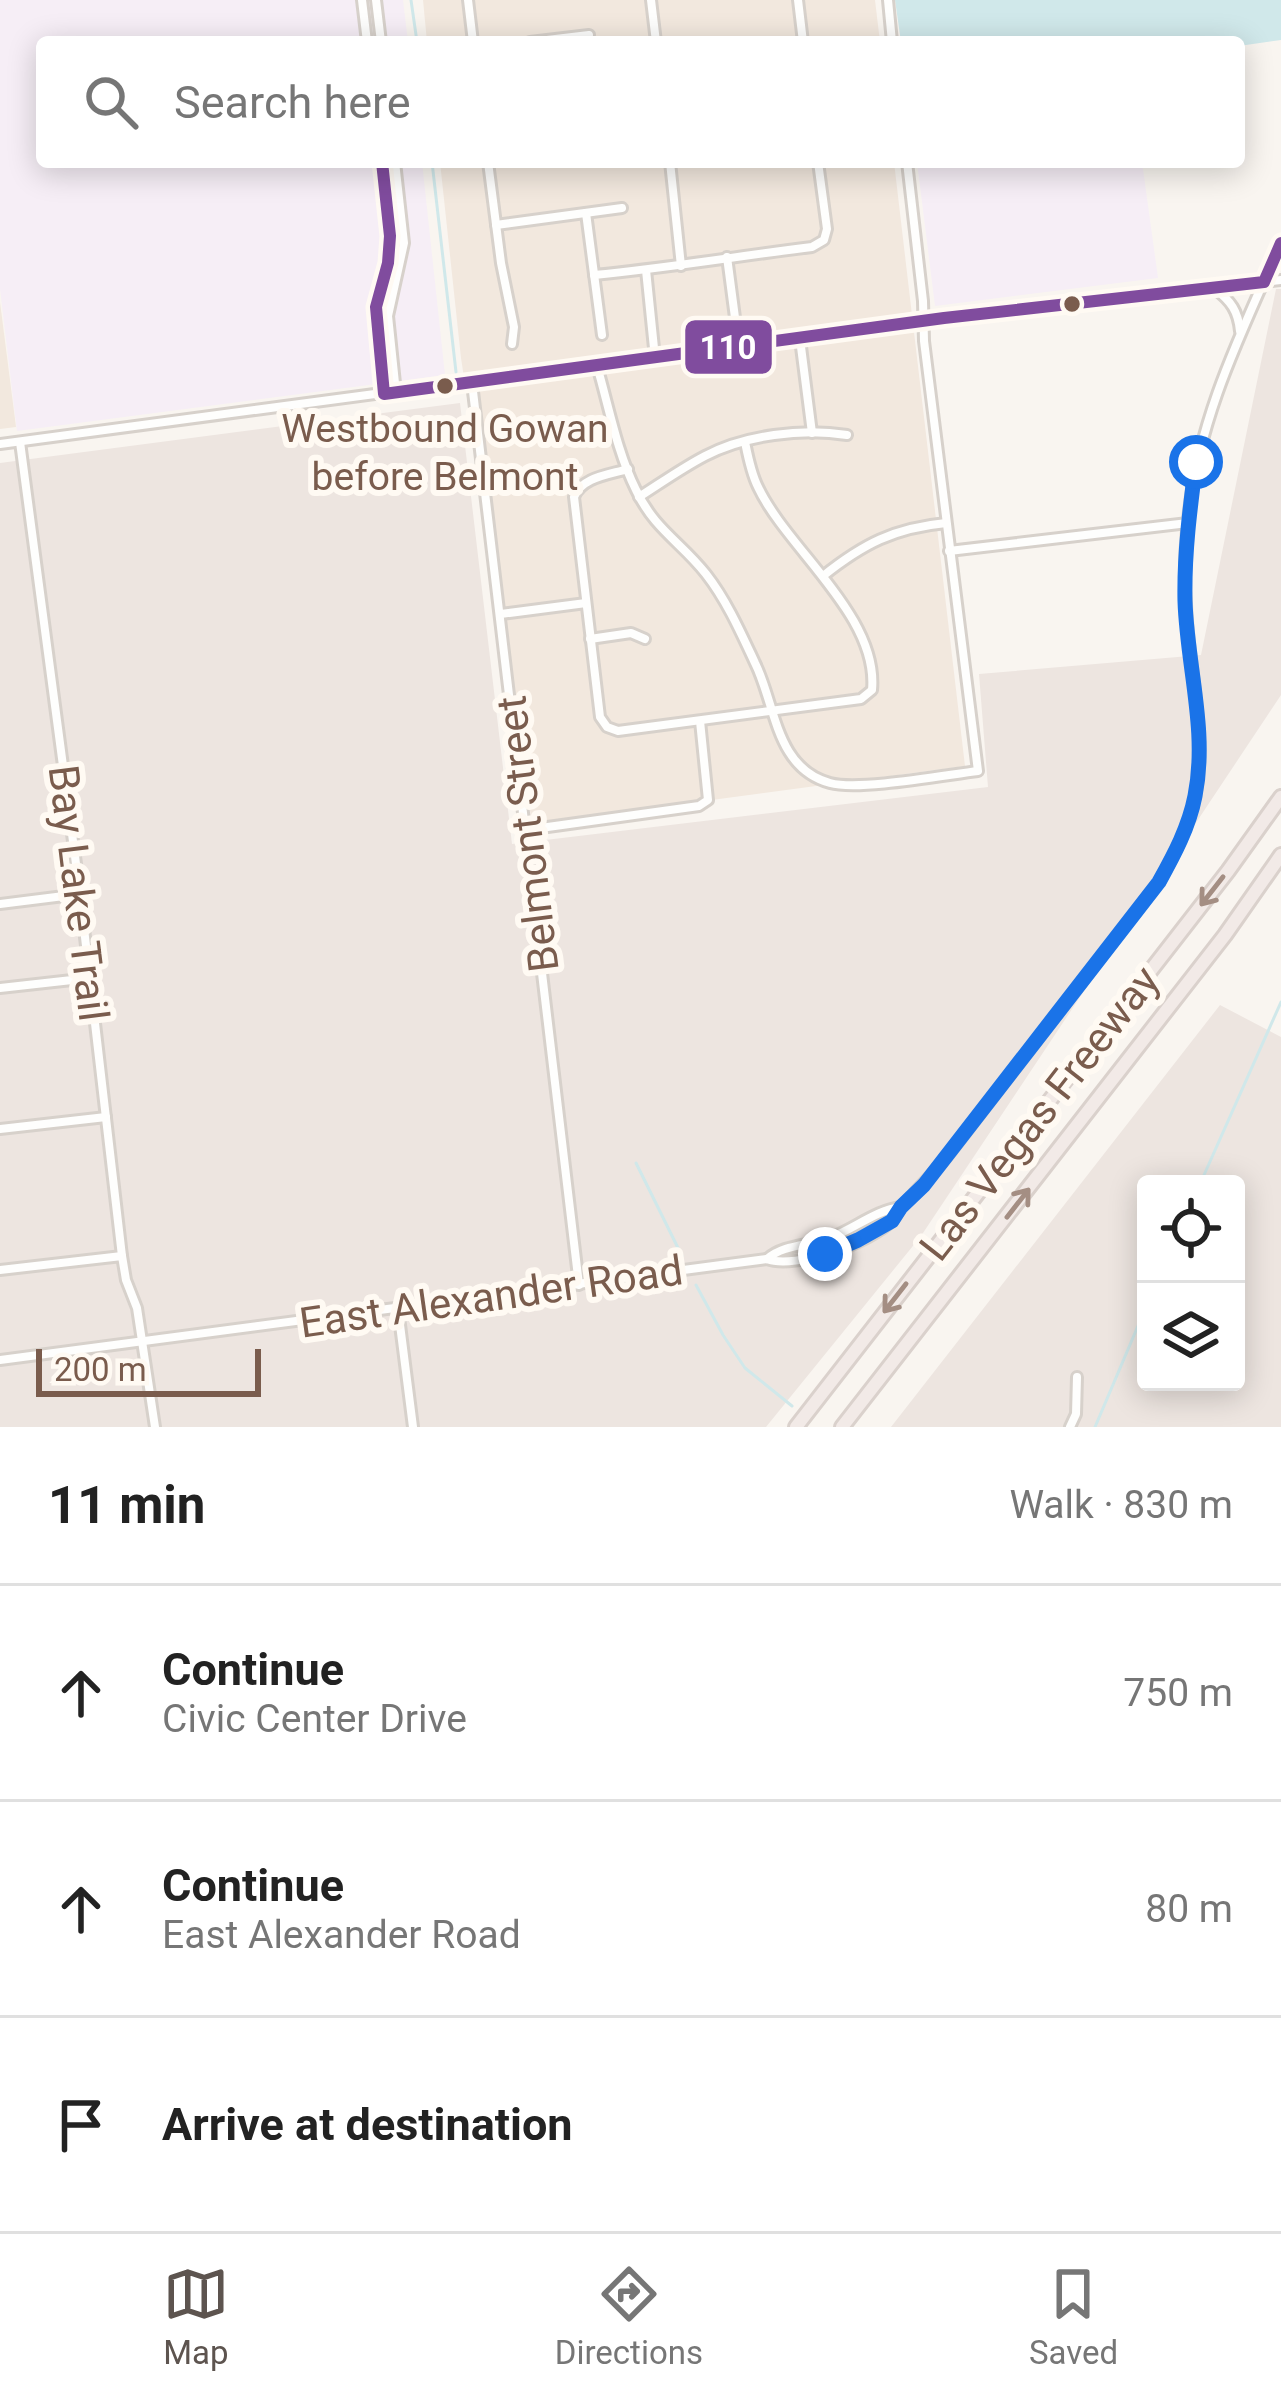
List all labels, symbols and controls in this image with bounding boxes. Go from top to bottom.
search box [36,36,1245,168]
icon: search [78,69,144,135]
text: Search here [174,76,411,129]
unlabelled marker [1061,293,1083,315]
line badge: 110 [683,318,774,376]
text: 110 [700,328,756,367]
marker: Westbound Gowan before Belmont [434,375,456,397]
place label: Westbound Gowan before Belmont [281,406,609,500]
route start [1169,435,1223,489]
street label: Belmont Street [486,693,569,975]
street label: Bay Lake Trail [39,762,119,1024]
one-way arrow [1199,875,1226,907]
street label: Las Vegas Freeway [909,957,1169,1270]
map controls [1137,1175,1245,1391]
button: locate [1137,1175,1245,1283]
one-way arrow [1004,1187,1031,1219]
route end [798,1227,852,1281]
street label: East Alexander Road [296,1245,686,1348]
one-way arrow [883,1281,908,1314]
button: layers [1137,1283,1245,1391]
scale bar [36,1343,261,1396]
text: 200 m [54,1350,147,1389]
text: 11 min [48,1476,205,1535]
text: Walk · 830 m [1009,1482,1233,1528]
text: Continue [162,1643,344,1696]
icon: ahead [48,1660,114,1726]
text: 750 m [1123,1670,1233,1716]
text: Civic Center Drive [162,1696,467,1742]
text: Continue [162,1859,344,1912]
icon: ahead [48,1876,114,1942]
text: 80 m [1145,1886,1233,1932]
text: East Alexander Road [162,1912,521,1958]
icon: arrive [48,2092,114,2158]
text: Arrive at destination [162,2098,573,2151]
tab: Map [163,2261,229,2372]
tab: Directions [555,2261,703,2372]
tab: Saved [1029,2261,1118,2372]

